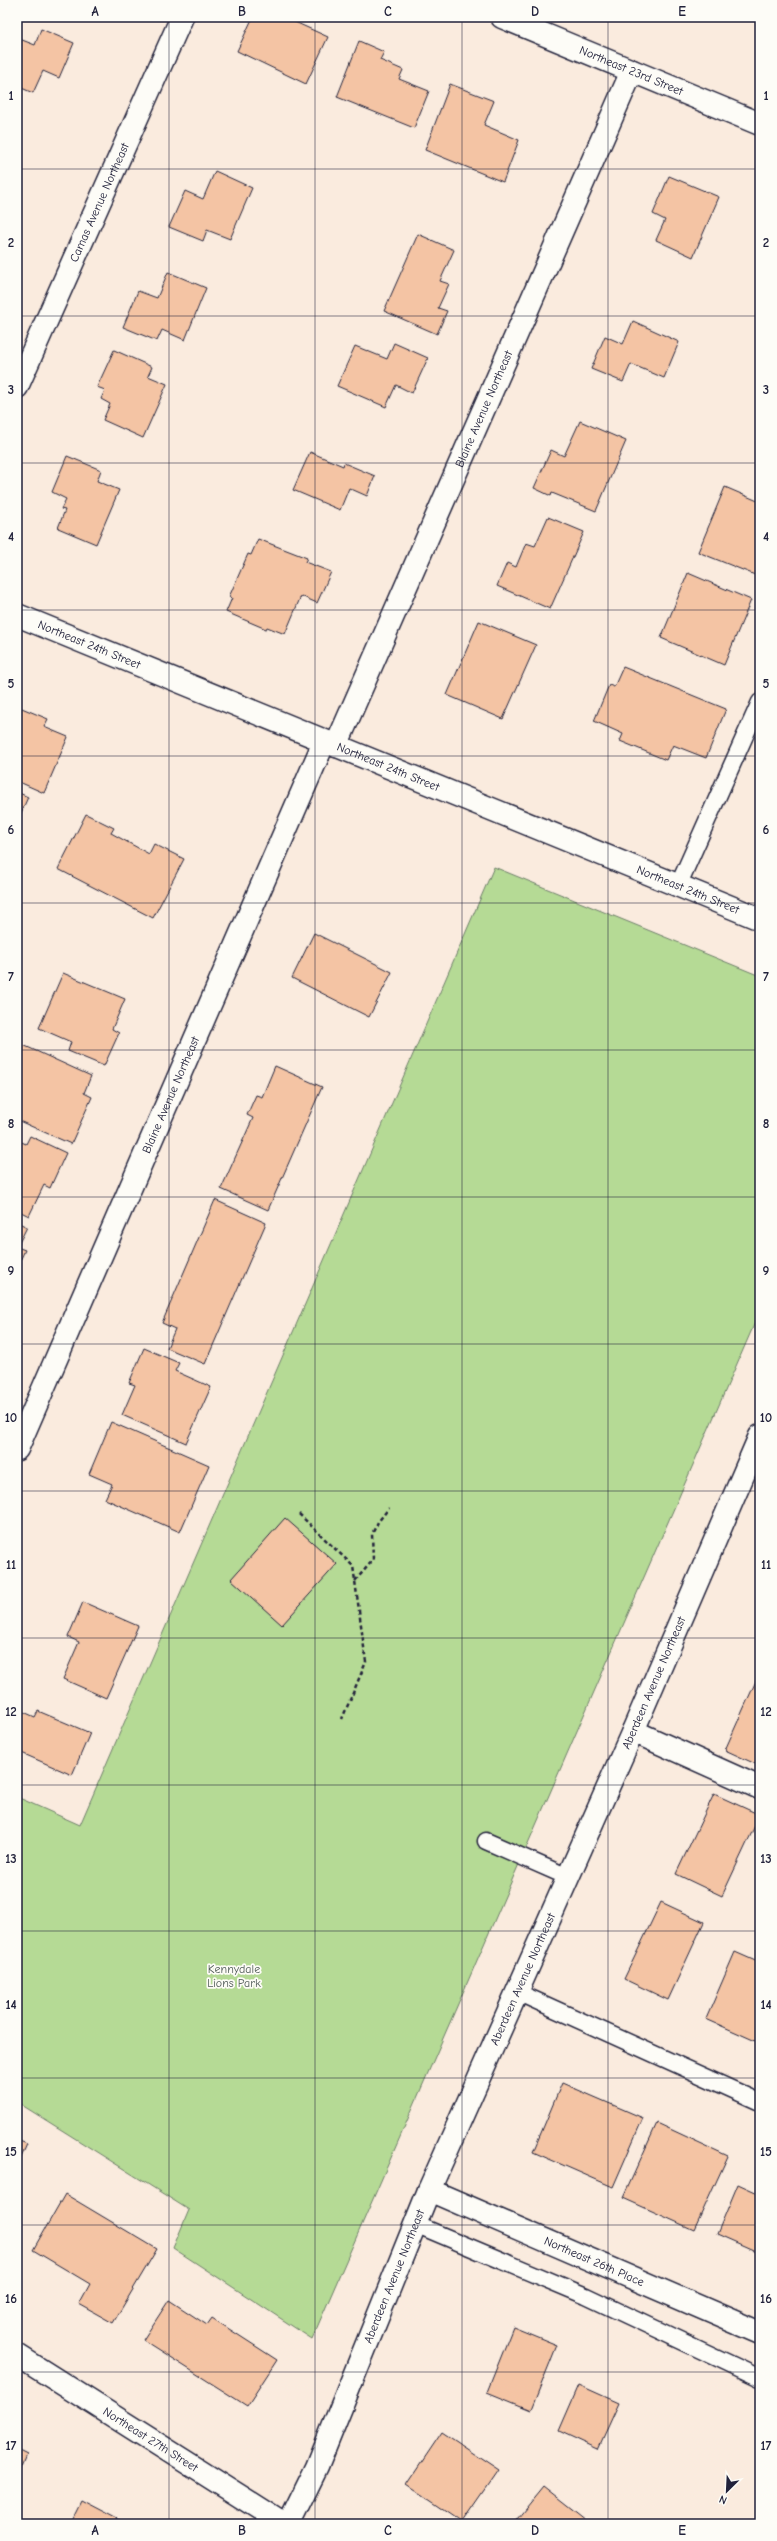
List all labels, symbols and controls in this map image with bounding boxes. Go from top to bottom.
text: A [91,4,99,19]
text: B [238,4,246,19]
text: C [384,4,392,19]
text: D [531,4,539,19]
text: E [678,4,686,19]
street label: Northeast 23rd Street [577,43,686,99]
text: 1 [8,88,14,103]
text: 1 [763,88,769,103]
street label: Camas Avenue Northeast [67,140,132,264]
text: 2 [8,235,14,250]
text: 2 [763,235,769,250]
street label: Blaine Avenue Northeast [452,348,516,469]
text: 3 [8,382,14,397]
text: 3 [763,382,769,397]
text: 4 [8,529,14,544]
text: 4 [763,529,769,544]
street label: Northeast 24th Street [36,617,143,672]
text: 5 [8,676,15,691]
text: 5 [763,676,770,691]
street label: Northeast 24th Street [335,740,442,794]
text: 6 [8,822,15,837]
text: 6 [763,822,770,837]
street label: Northeast 24th Street [635,862,742,917]
text: 7 [8,969,14,984]
text: 7 [763,969,769,984]
street label: Blaine Avenue Northeast [139,1034,202,1155]
text: 8 [8,1116,14,1131]
text: 8 [763,1116,769,1131]
text: 9 [8,1263,15,1278]
text: 9 [763,1263,770,1278]
text: 10 [5,1410,17,1425]
text: 10 [760,1410,772,1425]
text: 11 [6,1557,16,1572]
text: 11 [761,1557,771,1572]
street label: Aberdeen Avenue Northeast [619,1614,689,1751]
text: 12 [5,1704,17,1719]
text: 12 [760,1704,772,1719]
text: 13 [5,1851,17,1866]
text: 13 [760,1851,772,1866]
street label: Aberdeen Avenue Northeast [487,1910,558,2047]
park label: Kennydale Lions Park [207,1962,261,1990]
text: 14 [5,1997,17,2012]
text: 14 [760,1997,772,2012]
text: 15 [5,2144,17,2159]
text: 15 [760,2144,772,2159]
street label: Aberdeen Avenue Northeast [361,2207,428,2345]
street label: Northeast 26th Place [542,2234,646,2289]
text: 16 [5,2291,17,2306]
text: 16 [760,2291,772,2306]
street label: Northeast 27th Street [100,2404,201,2475]
text: 17 [6,2438,17,2453]
text: 17 [761,2438,772,2453]
north arrow [707,2471,747,2511]
text: N [717,2492,729,2507]
text: A [91,2523,99,2538]
text: B [238,2523,246,2538]
text: C [384,2523,392,2538]
text: D [531,2523,539,2538]
text: E [678,2523,686,2538]

